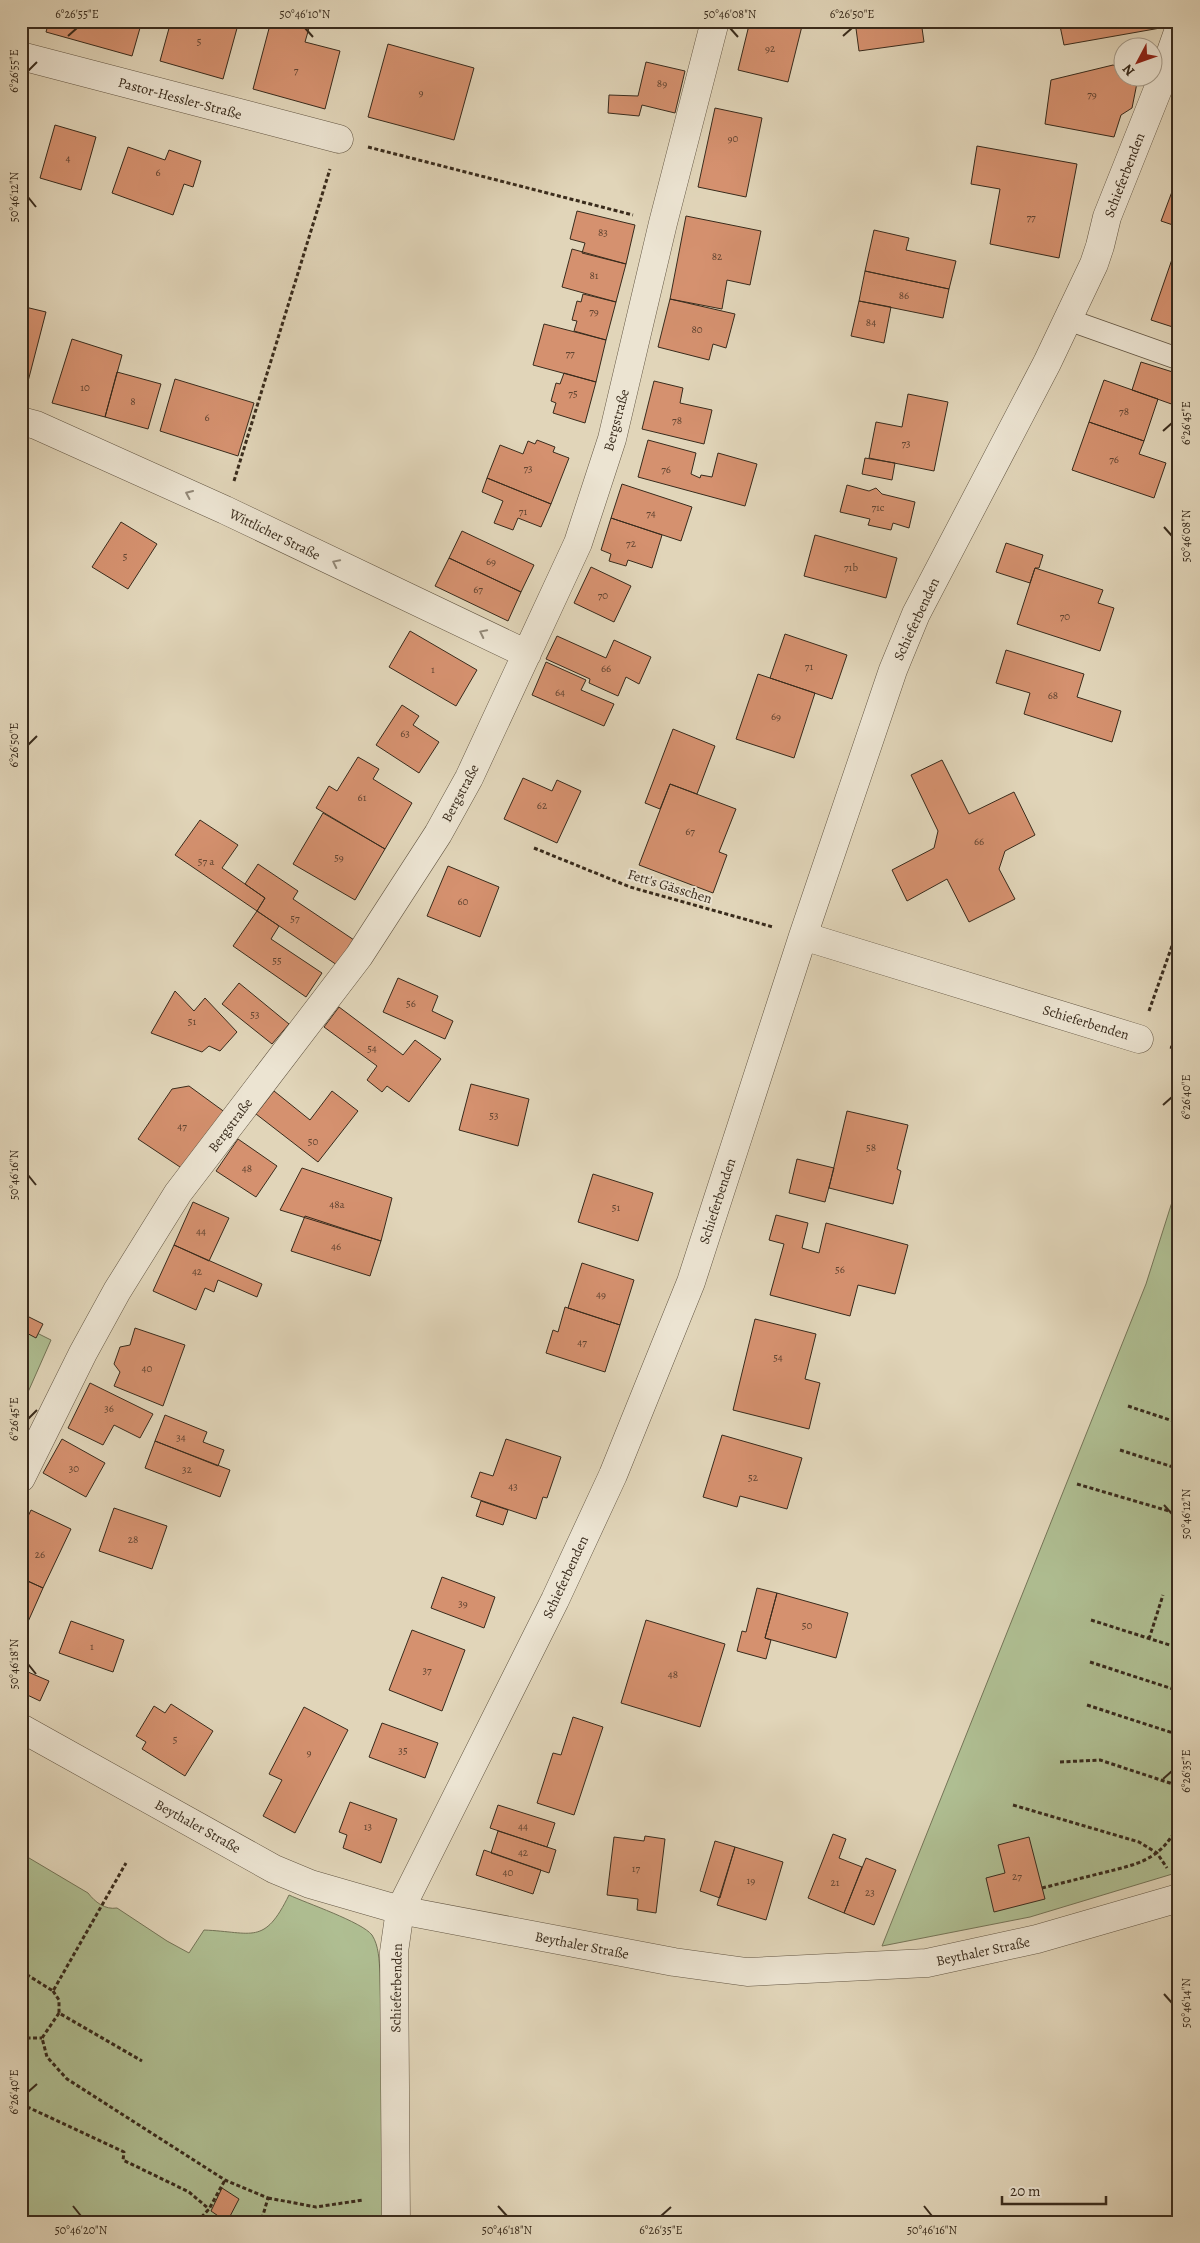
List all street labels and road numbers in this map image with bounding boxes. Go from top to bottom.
street label: Pastor-Hessler-Straße [116,73,244,124]
street label: Schieferbenden [1100,130,1149,220]
street label: Bergstraße [599,387,634,453]
street label: Wittlicher Straße [225,504,324,565]
street label: Schieferbenden [889,574,944,664]
street label: Bergstraße [437,761,484,826]
street label: Fett's Gässchen [625,865,715,908]
street label: Schieferbenden [1040,1000,1132,1045]
street label: Bergstraße [204,1094,257,1156]
street label: Schieferbenden [695,1155,740,1247]
street label: Schieferbenden [538,1532,593,1622]
street label: Beythaler Straße [151,1795,244,1858]
street label: Beythaler Straße [533,1927,631,1964]
street label: Beythaler Straße [934,1932,1032,1971]
street label: Schieferbenden [386,1943,407,2033]

